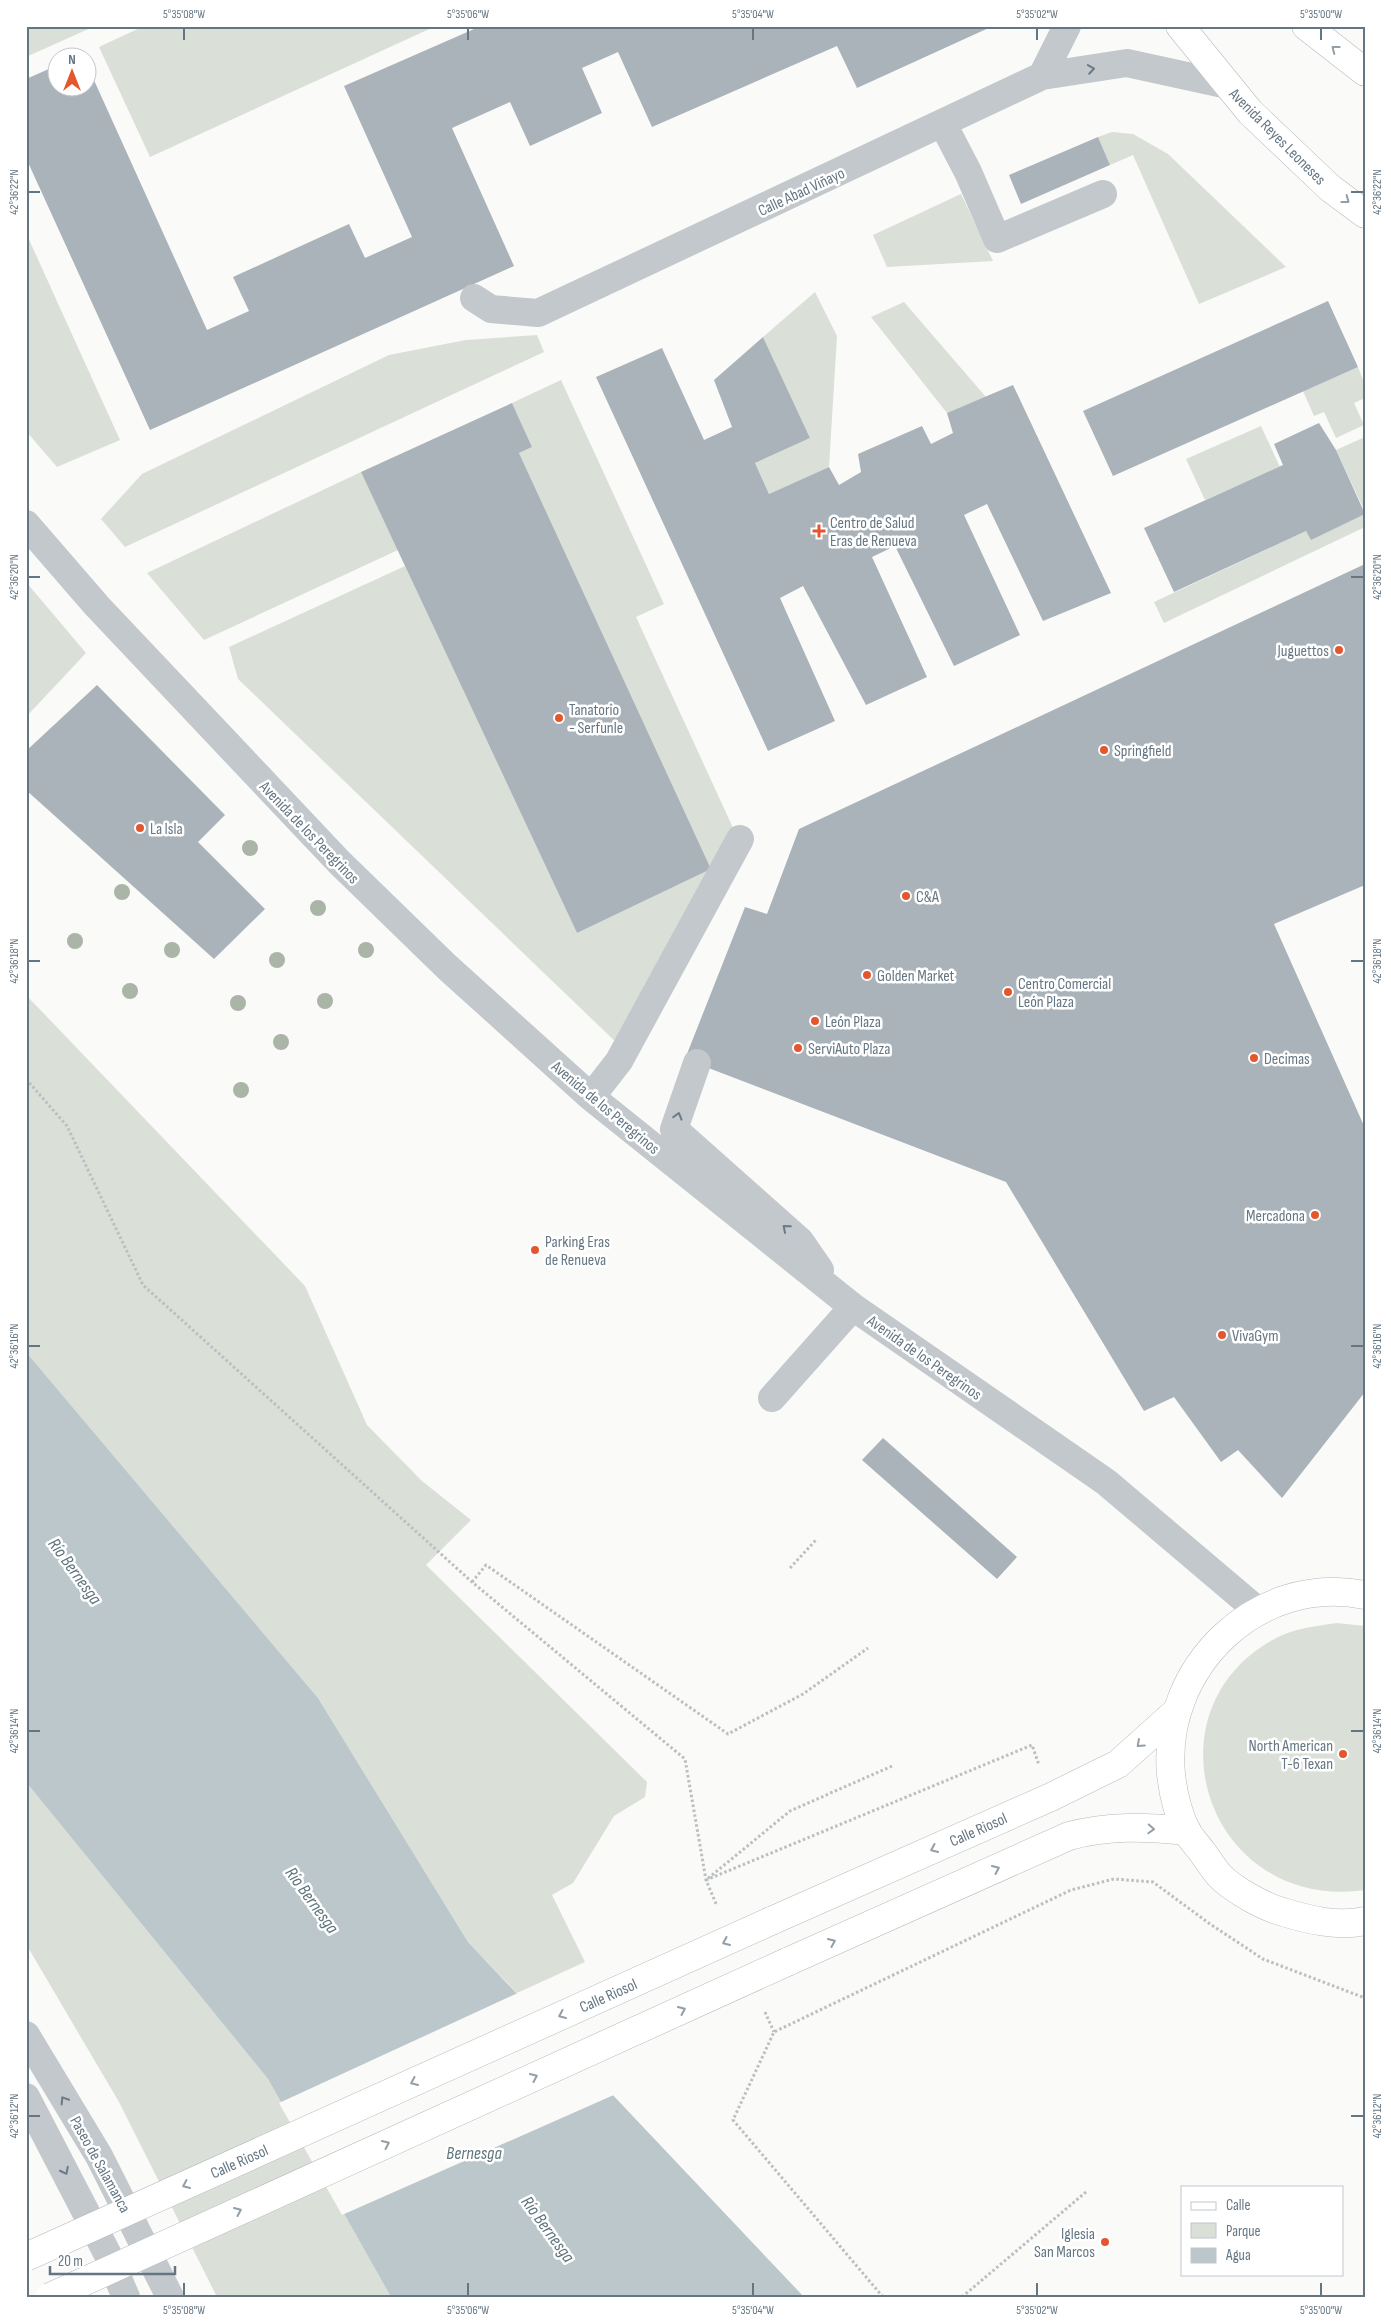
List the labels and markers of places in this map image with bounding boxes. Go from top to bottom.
place label: Centro de Salud Eras de Renueva [830,514,917,551]
marker: Centro de Salud Eras de Renueva [812,524,826,538]
place label: Juguettos [1277,642,1329,661]
marker: Juguettos [1333,644,1345,656]
place label: Tanatorio - Serfunle [569,701,623,738]
marker: Tanatorio - Serfunle [553,712,565,724]
place label: Springfield [1114,742,1171,761]
marker: Springfield [1098,744,1110,756]
place label: La Isla [150,820,183,839]
marker: La Isla [134,822,146,834]
place label: C&A [916,888,939,907]
marker: C&A [900,890,912,902]
place label: Golden Market [877,967,955,986]
marker: Golden Market [861,969,873,981]
place label: Centro Comercial León Plaza [1018,975,1111,1012]
marker: Centro Comercial León Plaza [1002,986,1014,998]
place label: León Plaza [825,1013,881,1032]
marker: León Plaza [809,1015,821,1027]
place label: ServiAuto Plaza [808,1040,890,1059]
marker: ServiAuto Plaza [792,1042,804,1054]
place label: Decimas [1264,1050,1310,1069]
marker: Decimas [1248,1052,1260,1064]
place label: Mercadona [1246,1207,1305,1226]
marker: Mercadona [1309,1209,1321,1221]
place label: Parking Eras de Renueva [545,1233,610,1270]
marker: Parking Eras de Renueva [529,1244,541,1256]
place label: VivaGym [1232,1327,1279,1346]
marker: VivaGym [1216,1329,1228,1341]
place label: North American T-6 Texan [1249,1737,1333,1774]
marker: North American T-6 Texan [1337,1748,1349,1760]
place label: Iglesia San Marcos [1034,2225,1095,2262]
marker: Iglesia San Marcos [1099,2236,1111,2248]

